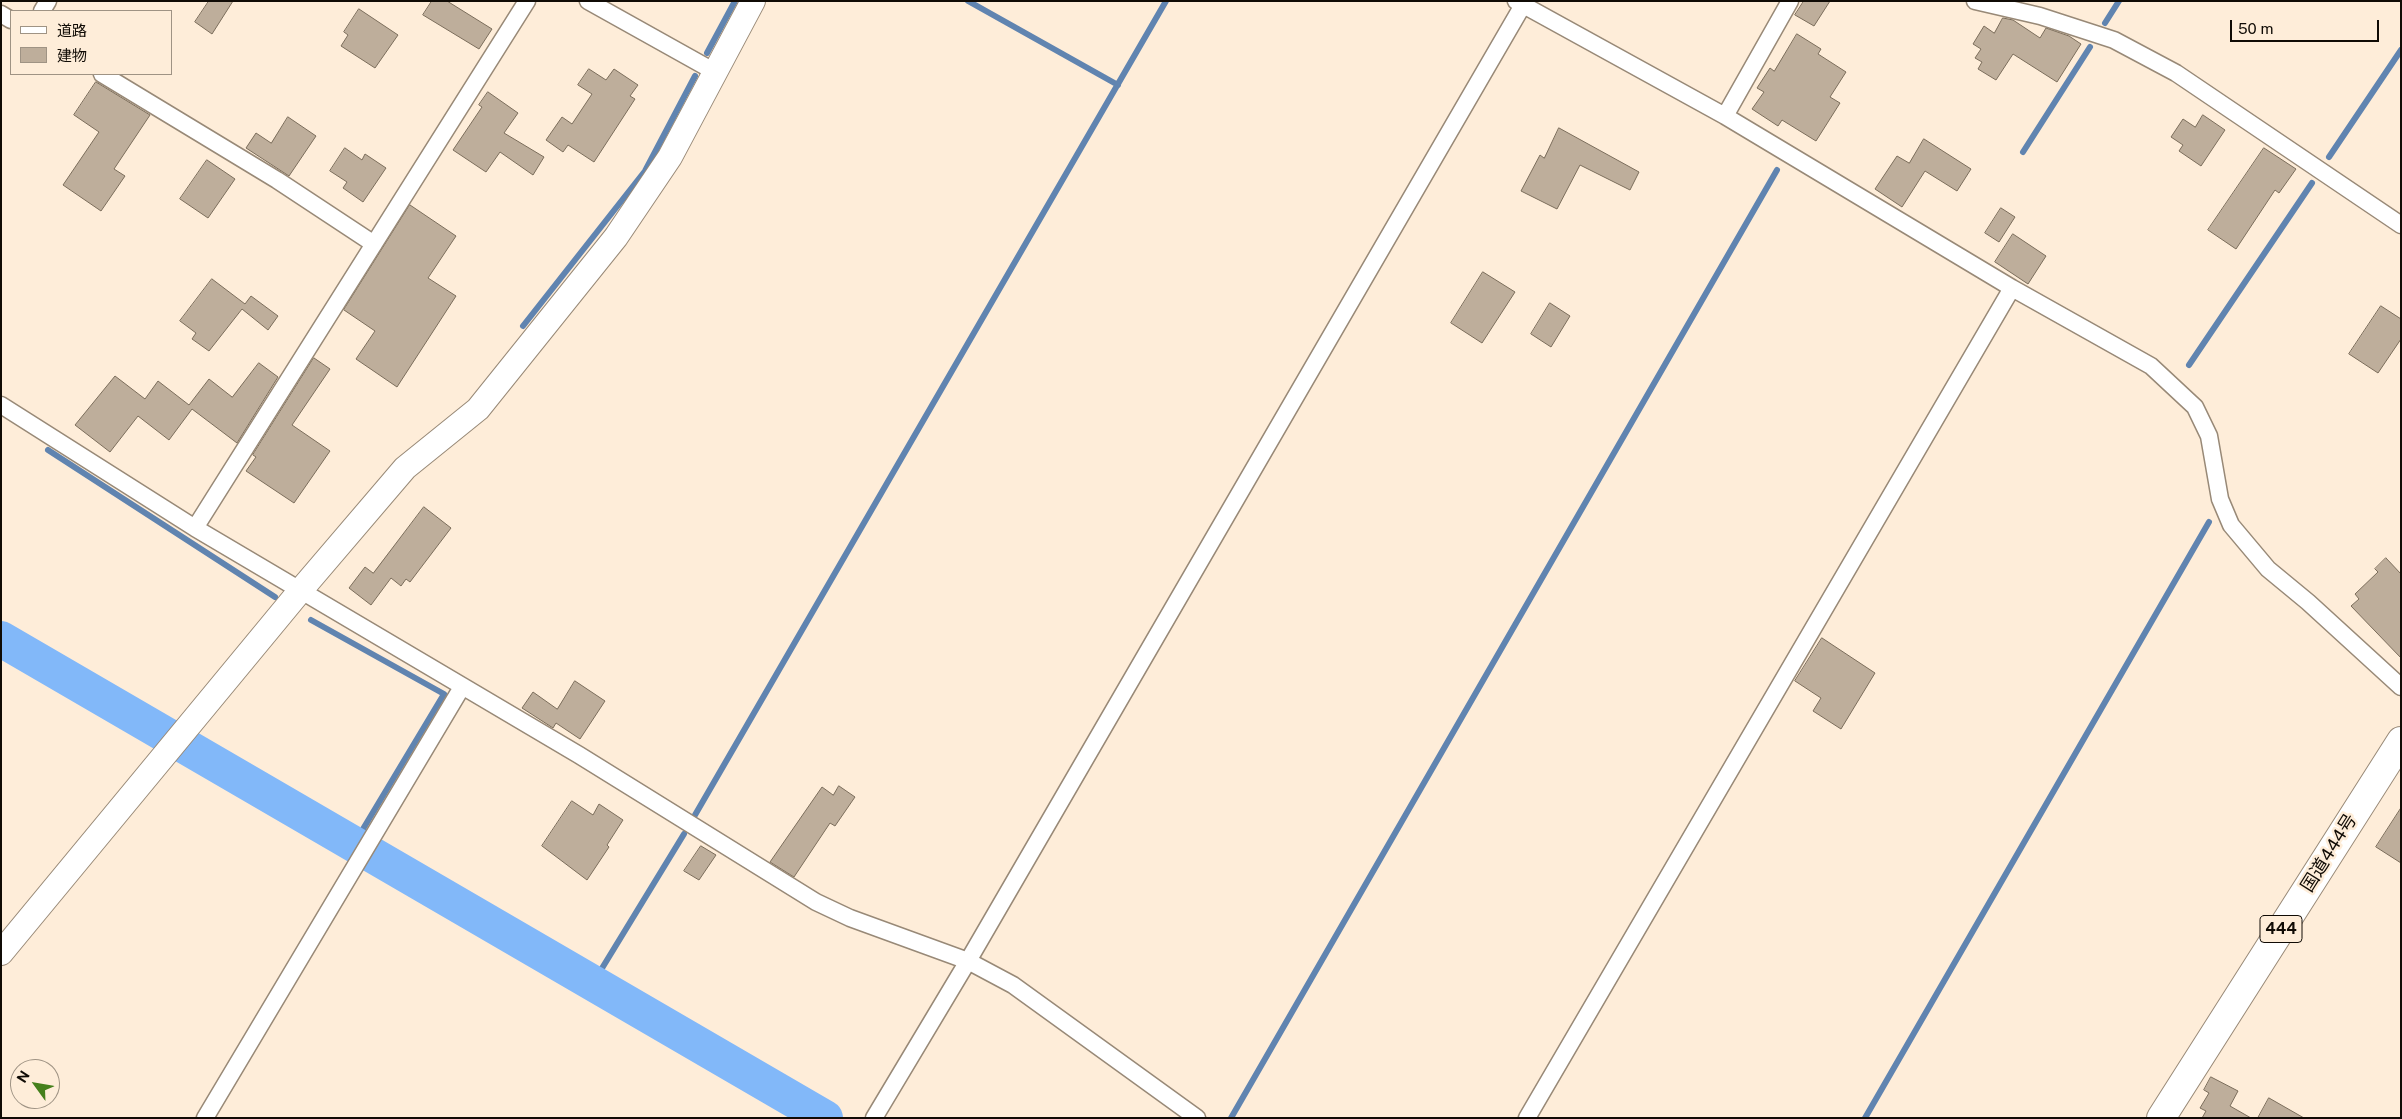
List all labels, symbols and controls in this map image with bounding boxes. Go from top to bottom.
legend [10,10,172,75]
scale bar [2232,10,2381,42]
text: 50 m [2238,20,2273,37]
text: 道路 [57,22,87,39]
text: 建物 [57,47,87,64]
street label: 国道444号 [2297,810,2361,896]
road number: 444 [2260,916,2302,942]
north arrow [10,1059,60,1109]
text: N [13,1068,33,1085]

